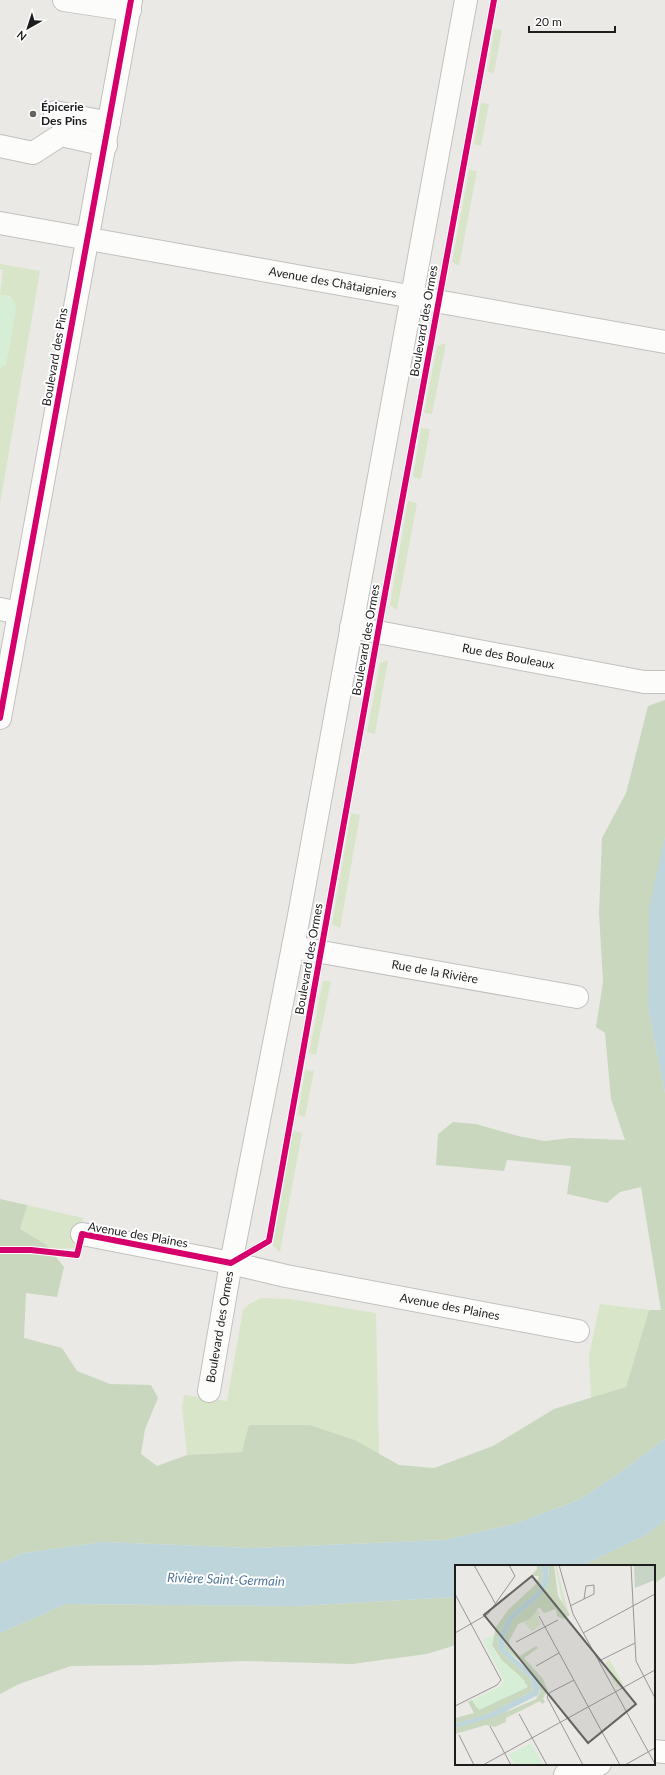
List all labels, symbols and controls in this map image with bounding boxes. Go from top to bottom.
north arrow [8,8,48,48]
scale bar [529,8,615,34]
text: 20 m [535,14,562,29]
text: N [14,28,29,44]
place label: Épicerie Des Pins [41,99,87,128]
marker: Épicerie Des Pins [28,109,38,119]
street label: Avenue des Châtaigniers [268,263,398,301]
street label: Boulevard des Ormes [406,264,441,378]
street label: Boulevard des Pins [38,307,71,407]
street label: Boulevard des Ormes [348,583,383,697]
street label: Rue des Bouleaux [461,640,556,672]
street label: Boulevard des Ormes [291,902,326,1016]
street label: Rue de la Rivière [390,956,479,986]
street label: Avenue des Plaines [87,1218,189,1251]
street label: Boulevard des Ormes [203,1270,236,1384]
street label: Avenue des Plaines [399,1290,501,1323]
inset map [455,1565,655,1765]
water label: Rivière Saint-Germain [167,1569,285,1589]

